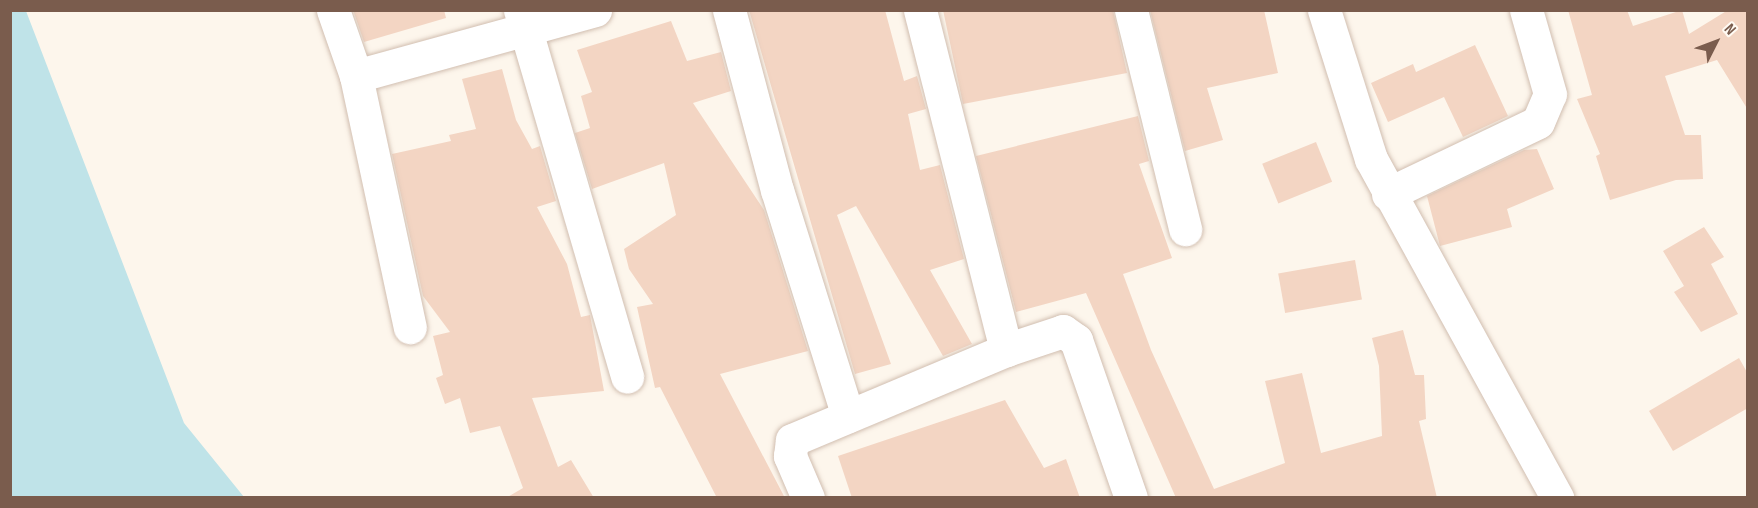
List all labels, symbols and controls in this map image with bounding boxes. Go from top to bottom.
north arrow [1686,12,1746,72]
text: N [1720,20,1740,39]

